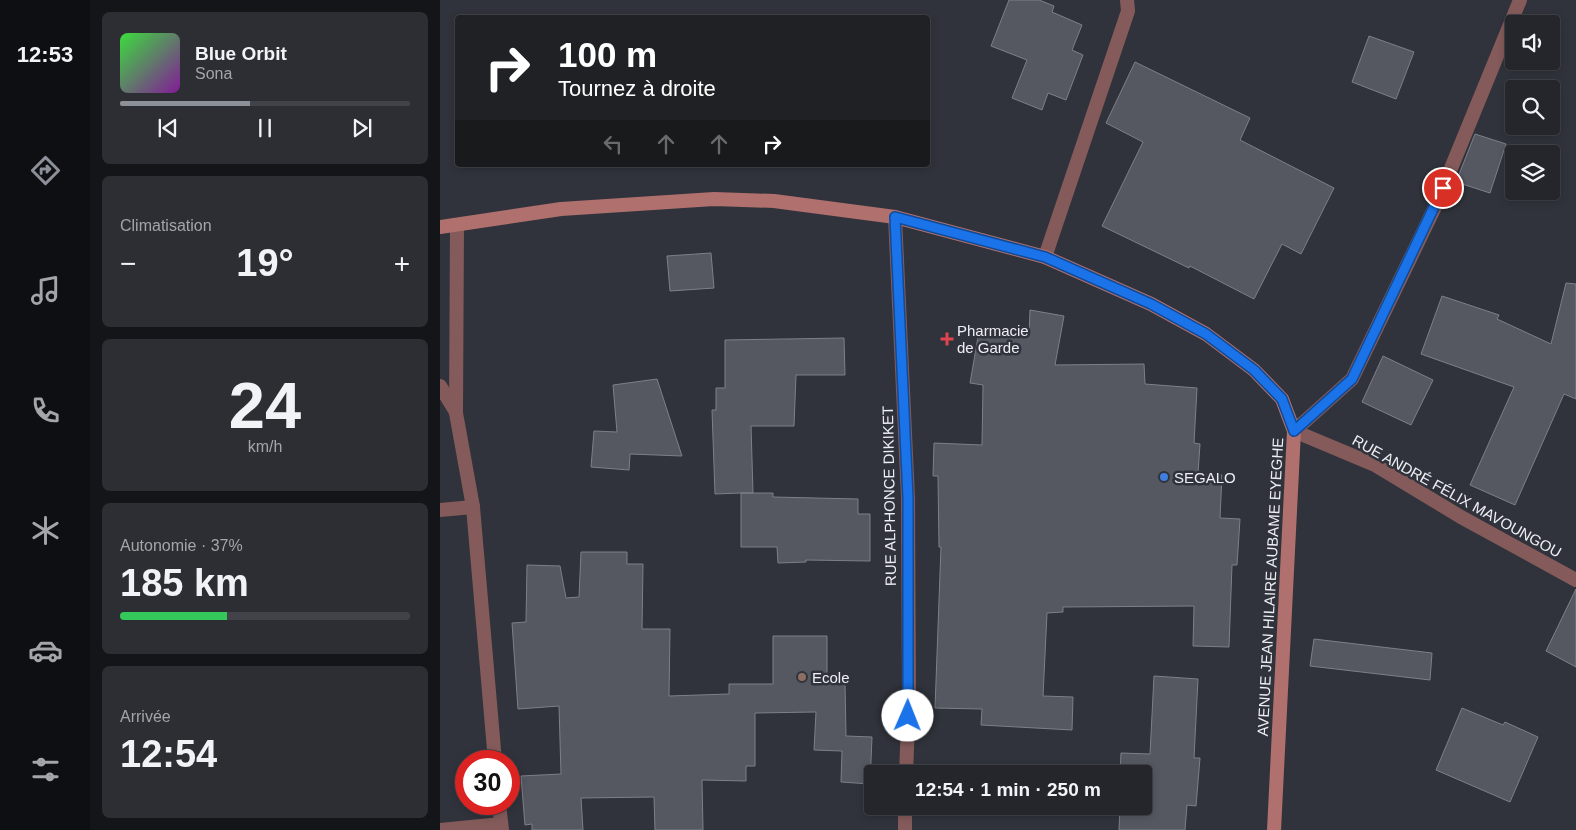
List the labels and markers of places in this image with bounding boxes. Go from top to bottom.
pin [1422,167,1464,209]
place label: Pharmacie de Garde [957,322,1029,356]
marker: Pharmacie de Garde [941,333,953,345]
place label: SEGALO [1174,469,1236,486]
marker: SEGALO [1158,471,1170,483]
place label: Ecole [812,669,850,686]
marker: Ecole [796,671,808,683]

